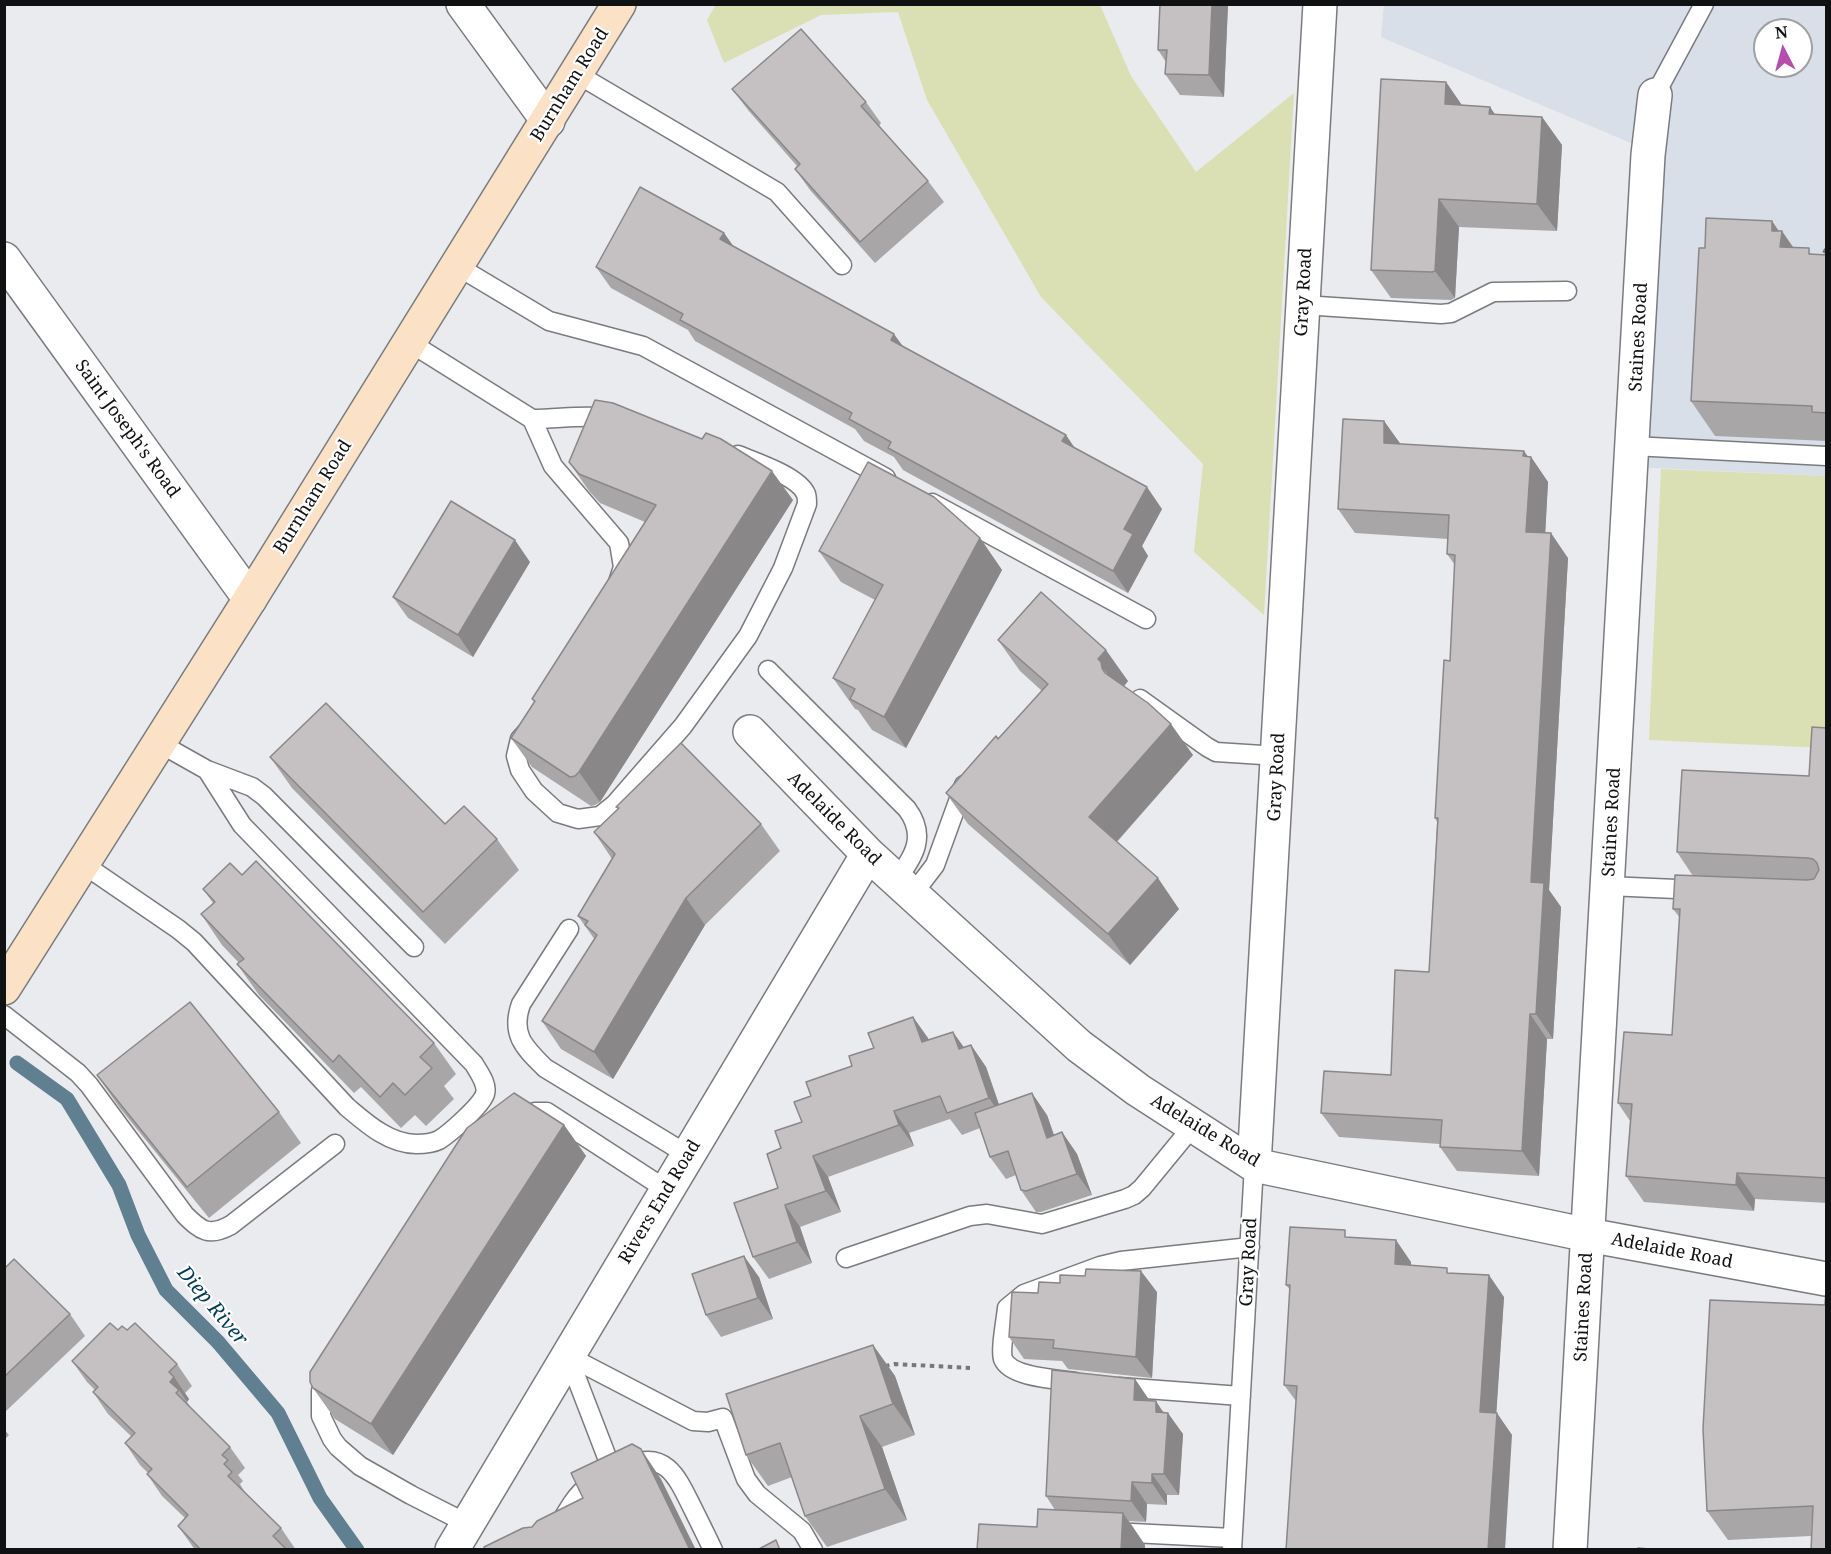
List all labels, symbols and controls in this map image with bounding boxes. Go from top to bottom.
north arrow [1753,18,1813,78]
text: N [1774,20,1789,44]
street label: Burnham Road [526,24,614,146]
street label: Gray Road [1291,247,1317,337]
street label: Staines Road [1625,282,1653,392]
street label: Saint Joseph's Road [70,356,184,502]
street label: Burnham Road [269,436,357,558]
street label: Gray Road [1264,732,1290,822]
street label: Staines Road [1598,767,1626,877]
street label: Adelaide Road [783,768,885,870]
street label: Adelaide Road [1147,1090,1263,1172]
street label: Rivers End Road [614,1136,706,1268]
street label: Gray Road [1236,1217,1262,1307]
street label: Adelaide Road [1609,1229,1735,1273]
street label: Staines Road [1570,1252,1598,1362]
water label: Diep River [172,1261,252,1351]

